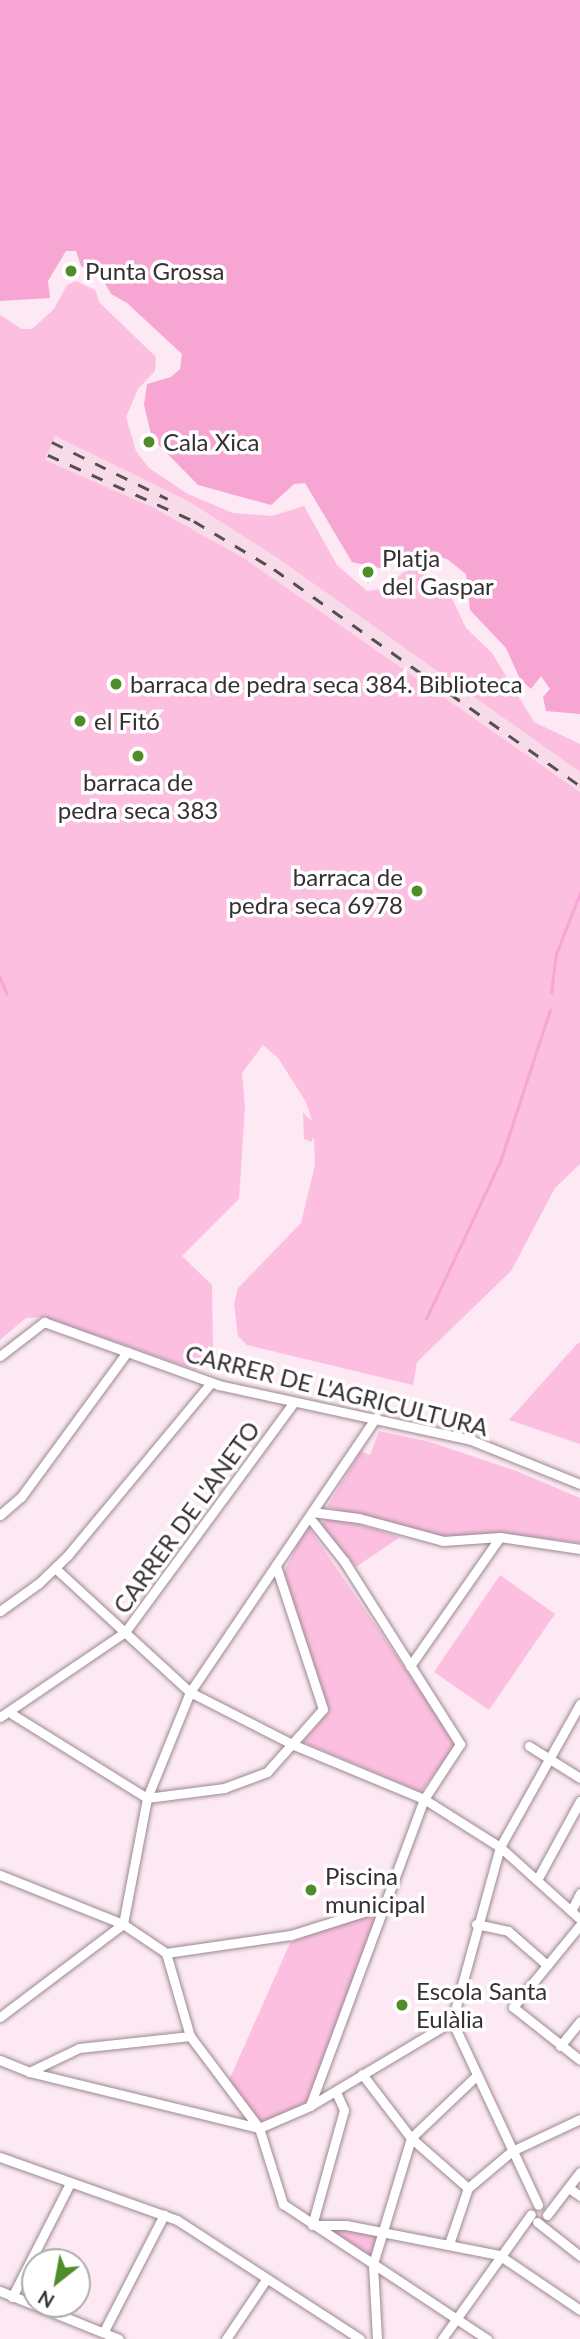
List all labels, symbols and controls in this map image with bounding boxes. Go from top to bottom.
place label: Punta Grossa [85,257,224,285]
marker: Punta Grossa [63,263,79,279]
place label: Cala Xica [163,428,259,456]
marker: Cala Xica [141,434,157,450]
place label: Platja del Gaspar [382,544,494,600]
marker: Platja del Gaspar [360,564,376,580]
place label: barraca de pedra seca 384. Biblioteca [130,670,523,698]
marker: barraca de pedra seca 384. Biblioteca [108,676,124,692]
place label: el Fitó [94,707,160,735]
marker: el Fitó [72,713,88,729]
marker: barraca de pedra seca 383 [130,748,146,764]
place label: barraca de pedra seca 383 [58,768,218,824]
place label: barraca de pedra seca 6978 [229,863,403,919]
marker: barraca de pedra seca 6978 [409,883,425,899]
street label: CARRER DE L'AGRICULTURA [183,1338,491,1442]
street label: CARRER DE L'ANETO [107,1415,265,1619]
place label: Piscina municipal [325,1862,426,1918]
marker: Piscina municipal [303,1882,319,1898]
place label: Escola Santa Eulàlia [416,1977,547,2033]
marker: Escola Santa Eulàlia [394,1997,410,2013]
north arrow [21,2248,91,2318]
text: N [34,2286,58,2313]

